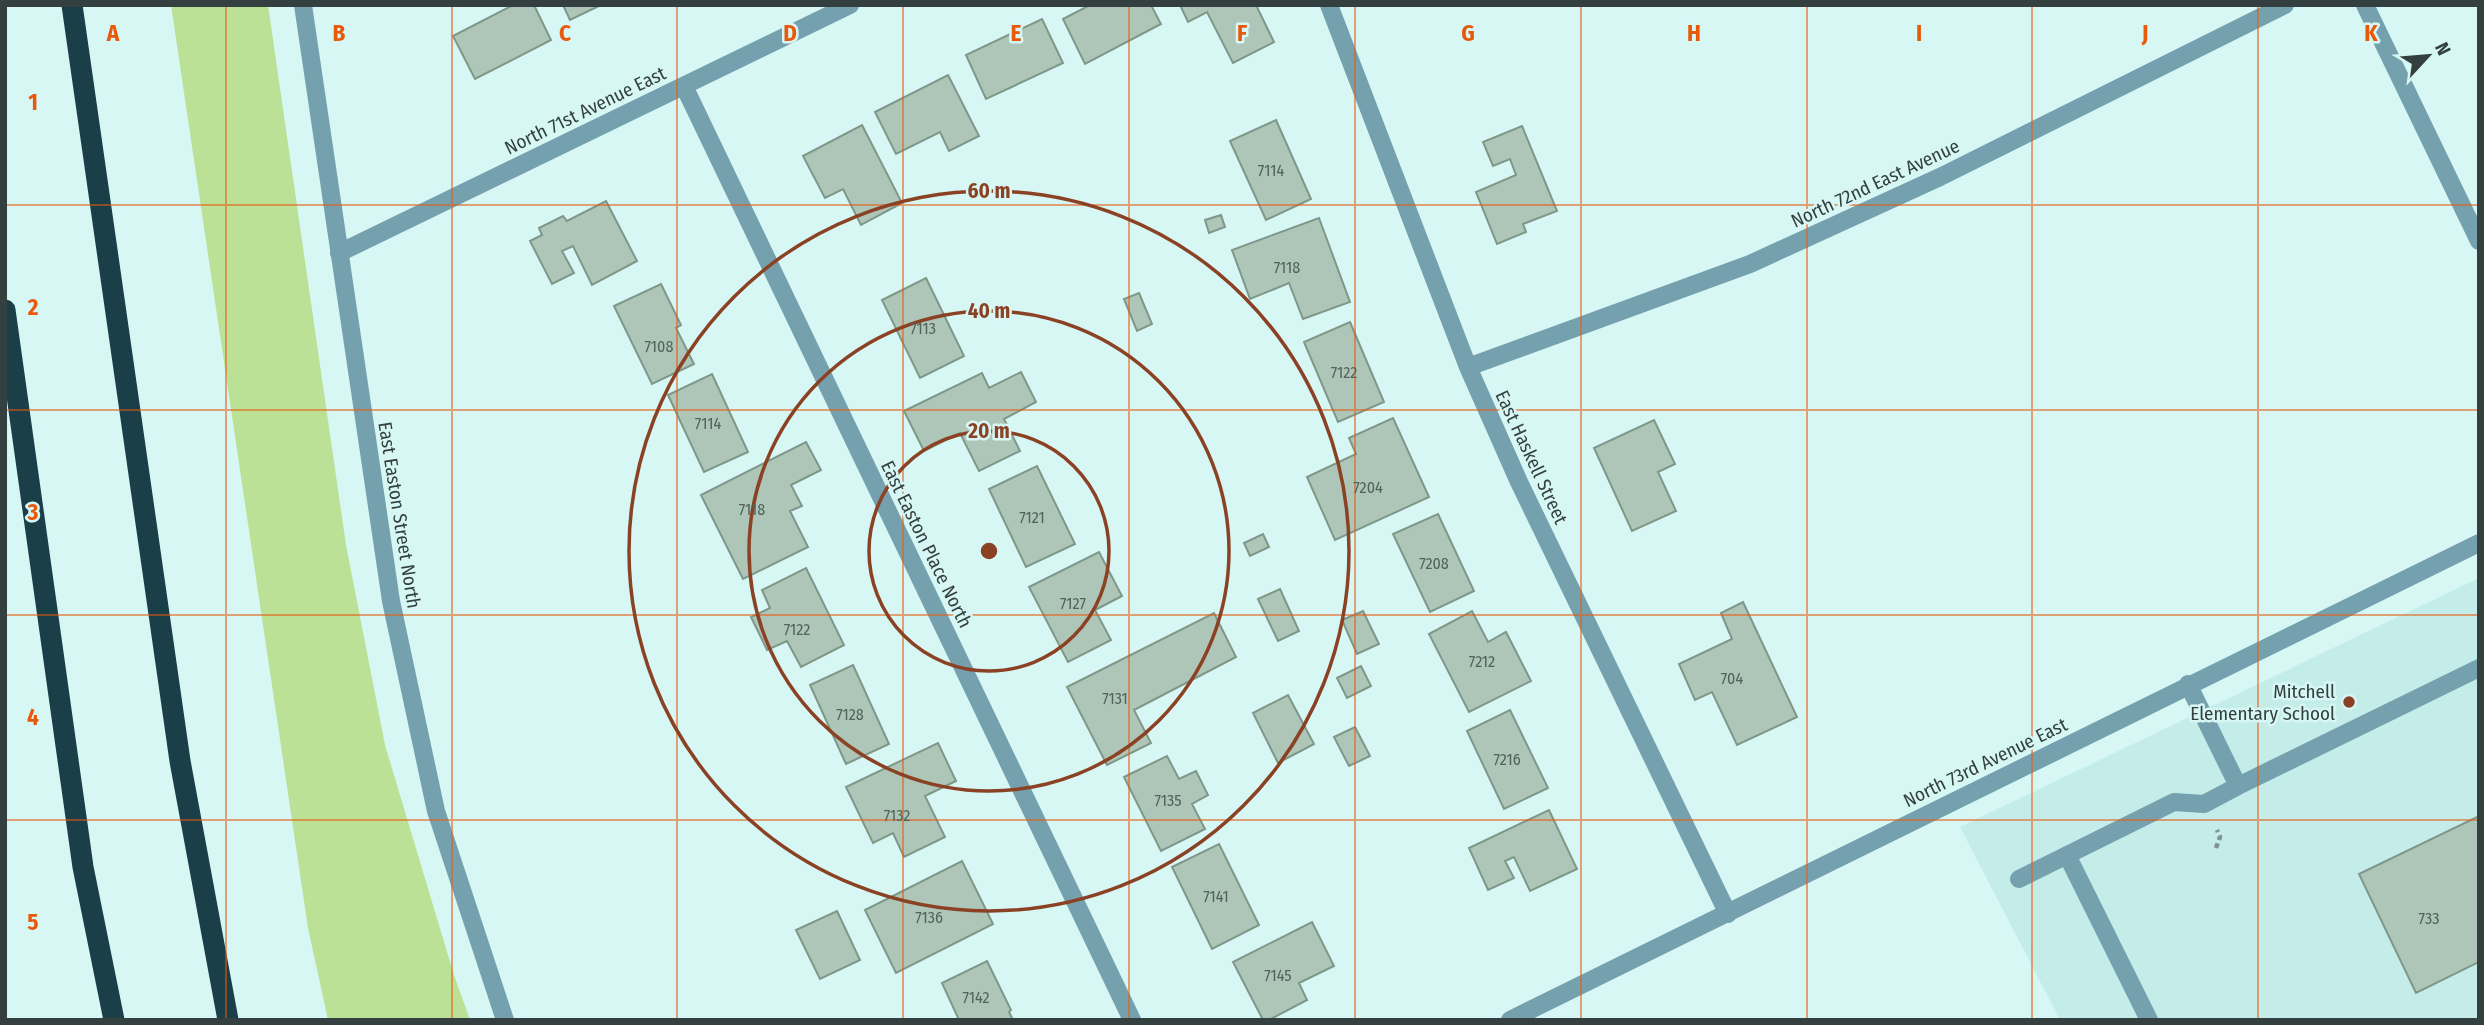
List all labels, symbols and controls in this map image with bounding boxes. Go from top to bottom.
text: A [106,19,120,47]
text: B [333,19,346,47]
text: C [559,19,571,47]
text: D [783,19,797,47]
text: E [1011,19,1022,47]
text: F [1237,19,1247,47]
text: G [1461,19,1475,47]
text: H [1687,19,1701,47]
text: I [1916,19,1922,47]
text: J [2141,19,2148,47]
text: K [2364,19,2378,47]
north arrow [2393,21,2463,91]
text: N [2430,39,2456,59]
street label: North 71st Avenue East [501,61,670,159]
text: 1 [28,88,38,116]
street label: North 72nd East Avenue [1787,134,1963,233]
house number: 7114 [1258,161,1284,180]
text: 60 m [968,178,1010,204]
house number: 7118 [1274,258,1300,277]
text: 2 [27,293,39,321]
text: 40 m [968,298,1010,324]
house number: 7113 [910,319,936,338]
house number: 7108 [645,337,673,356]
house number: 7122 [1331,363,1357,382]
street label: East Haskell Street [1491,387,1573,528]
house number: 7114 [695,414,721,433]
text: 20 m [967,418,1010,444]
street label: East Easton Street North [373,420,426,610]
street label: East Easton Place North [876,457,977,632]
house number: 7204 [1353,478,1383,497]
text: 3 [27,498,39,526]
house number: 7118 [739,500,765,519]
house number: 7121 [1019,508,1045,527]
centre of rings [977,539,1001,563]
house number: 7208 [1419,554,1449,573]
house number: 7127 [1060,594,1086,613]
house number: 7122 [784,620,810,639]
house number: 7212 [1469,652,1495,671]
house number: 704 [1721,669,1743,688]
place label: Mitchell Elementary School [2190,680,2335,725]
house number: 7131 [1102,689,1128,708]
marker: Mitchell Elementary School [2341,694,2357,710]
text: 4 [27,703,39,731]
house number: 7128 [836,705,864,724]
street label: North 73rd Avenue East [1900,712,2072,812]
house number: 7216 [1493,750,1521,769]
house number: 7135 [1154,791,1182,810]
house number: 7132 [884,806,910,825]
house number: 7141 [1203,887,1229,906]
text: 5 [27,908,39,936]
house number: 7136 [915,908,943,927]
house number: 733 [2419,909,2439,928]
house number: 7145 [1264,966,1292,985]
house number: 7142 [962,988,990,1007]

